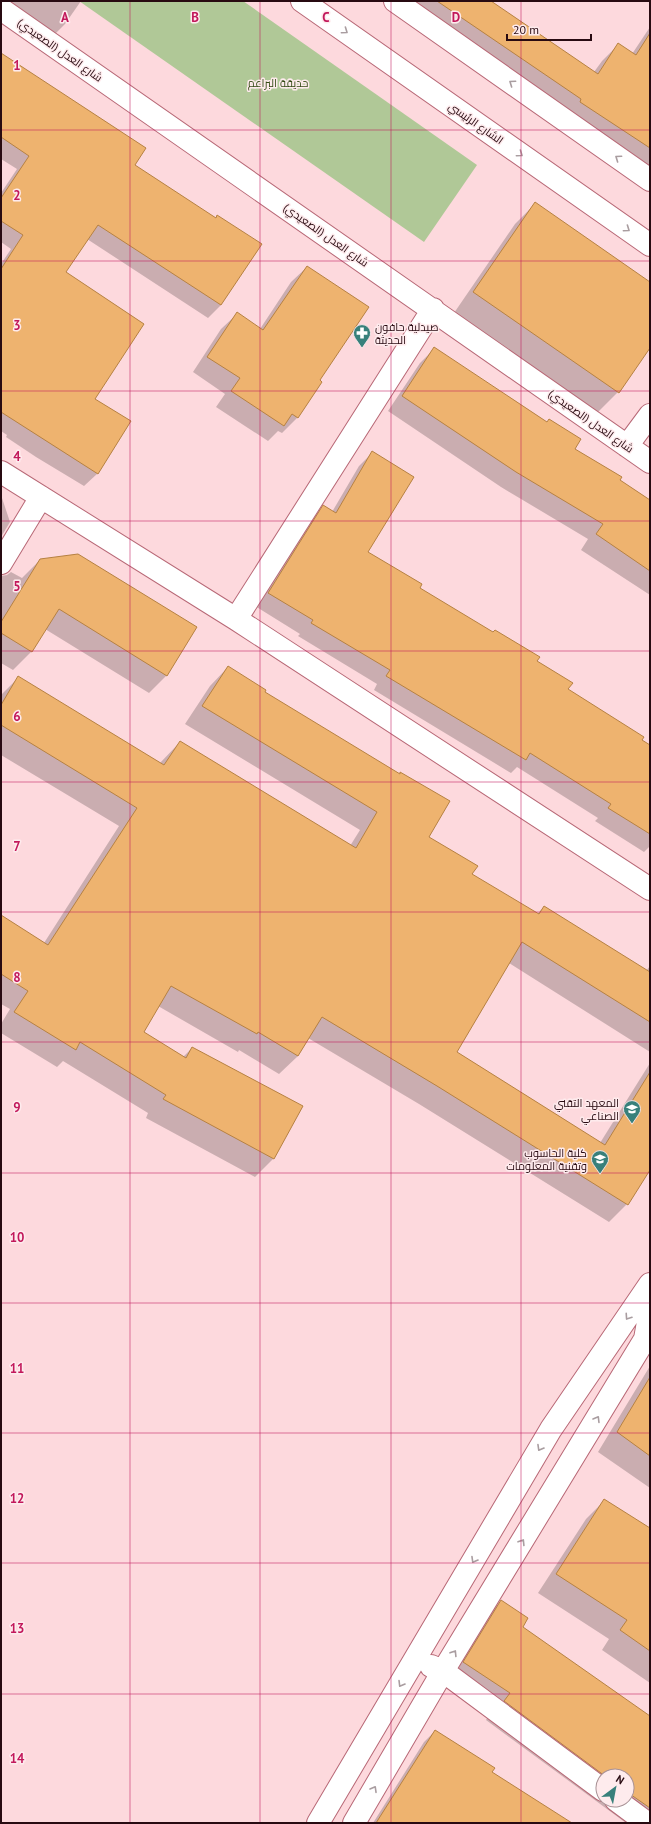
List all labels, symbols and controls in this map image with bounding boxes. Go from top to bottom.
text: A [61,9,69,26]
text: B [191,9,199,26]
text: C [322,9,330,26]
text: D [452,9,460,26]
street label: شارع العدل (الصعيدي) [14,15,105,86]
scale bar [507,16,591,42]
text: 20 m [513,22,539,37]
one-way arrow [341,26,348,34]
text: 1 [13,57,21,74]
park label: حديقة البراعم [248,76,308,91]
one-way arrow [509,81,516,88]
street label: الشارع الرئيسي [445,99,506,148]
one-way arrow [516,149,523,156]
one-way arrow [615,155,622,163]
text: 2 [13,187,21,204]
street label: شارع العدل (الصعيدي) [280,200,371,271]
one-way arrow [622,224,629,231]
text: 3 [13,317,21,334]
place label: صيدلية حافون الحديثة [375,320,438,347]
pharmacy icon: صيدلية حافون الحديثة [352,323,372,348]
street label: شارع العدل (الصعيدي) [545,386,636,457]
text: 4 [13,448,21,465]
text: 5 [13,578,21,595]
text: 6 [13,708,21,725]
text: 7 [13,838,21,855]
text: 8 [13,969,21,986]
place label: المعهد التقني الصناعي [554,1096,619,1125]
text: 9 [13,1099,21,1116]
school or university icon: المعهد التقني الصناعي [622,1099,642,1124]
place label: كلية الحاسوب وتقنية المعلومات [506,1146,587,1173]
school or university icon: كلية الحاسوب وتقنية المعلومات [590,1149,610,1174]
text: 10 [10,1229,24,1246]
one-way arrow [625,1313,633,1320]
text: 11 [10,1360,24,1377]
one-way arrow [592,1416,599,1423]
one-way arrow [538,1444,545,1451]
text: 12 [10,1490,24,1507]
one-way arrow [517,1539,525,1546]
one-way arrow [472,1556,479,1563]
text: 13 [10,1620,24,1637]
one-way arrow [449,1650,457,1657]
one-way arrow [399,1680,406,1687]
text: 14 [10,1750,25,1767]
north arrow [595,1768,635,1808]
text: N [614,1772,627,1787]
one-way arrow [369,1786,376,1793]

